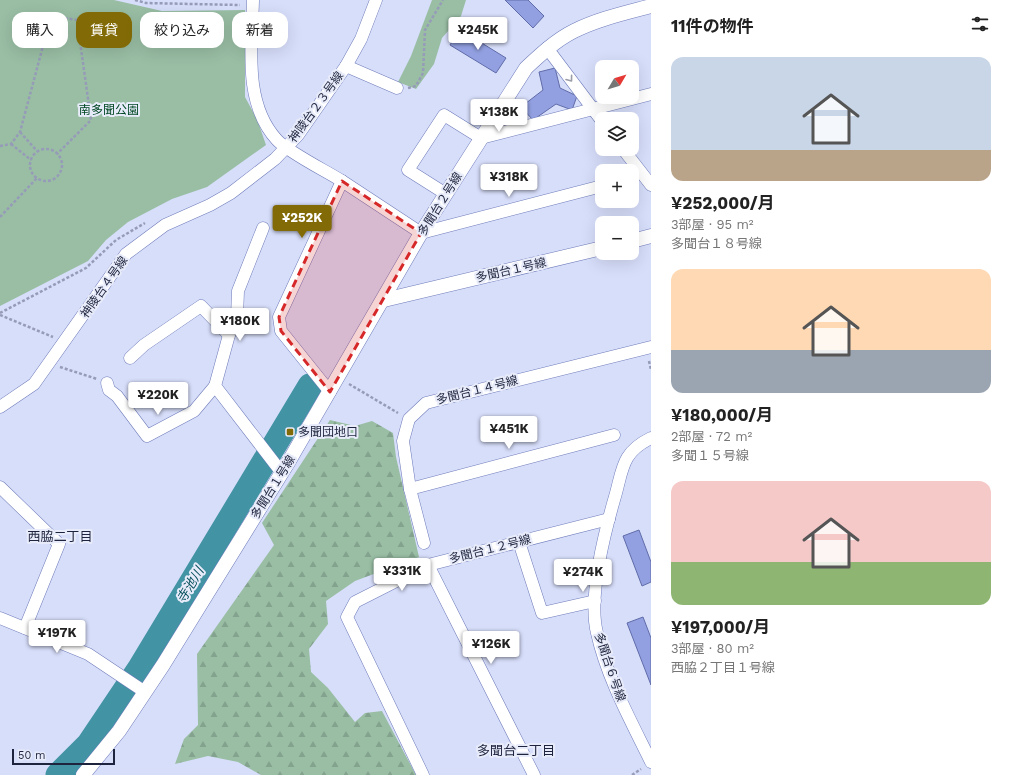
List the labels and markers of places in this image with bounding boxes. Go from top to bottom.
pin: ¥245K [450,17,506,51]
pin: ¥138K [471,99,527,133]
pin: ¥318K [481,164,537,198]
pin: ¥252K [274,205,330,239]
pin: ¥180K [212,308,268,342]
pin: ¥220K [130,382,186,416]
pin: ¥451K [481,416,537,450]
place label: 多聞団地口 [298,425,358,439]
marker: 多聞団地口 [285,427,295,437]
pin: ¥331K [374,558,430,592]
pin: ¥274K [555,559,611,593]
pin: ¥197K [29,620,85,654]
pin: ¥126K [463,631,519,665]

